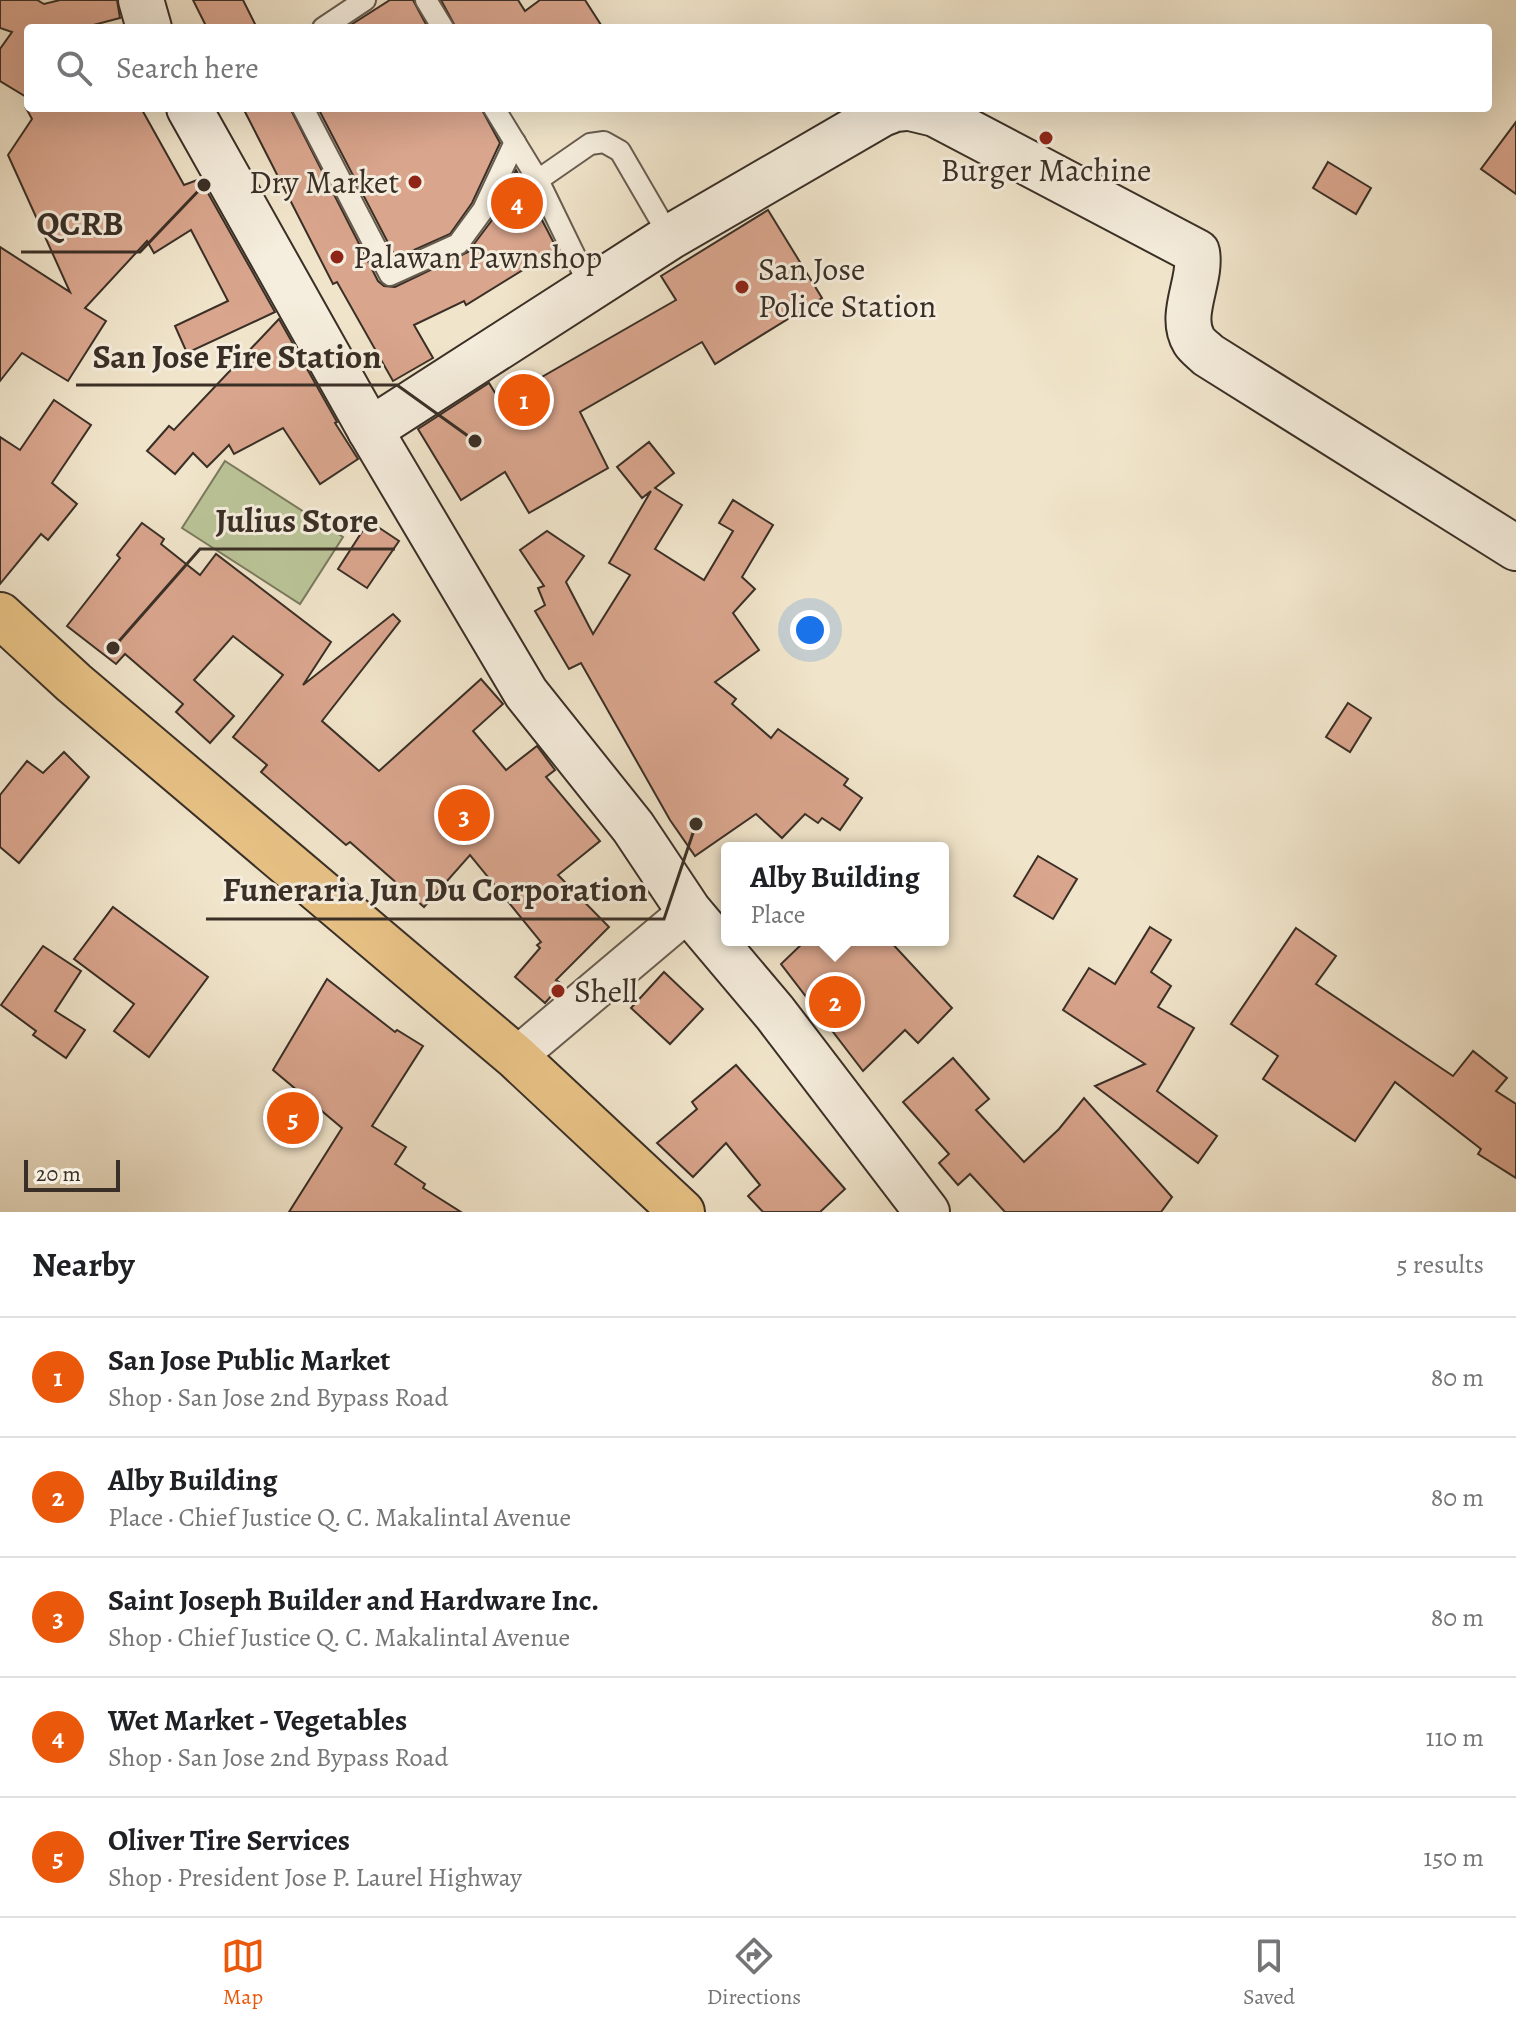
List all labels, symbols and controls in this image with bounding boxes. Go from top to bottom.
search box [24,24,1492,112]
icon: search [52,46,96,90]
text: Search here [116,48,259,88]
marker: Burger Machine [1037,129,1055,147]
place label: Burger Machine [941,148,1151,192]
place label: Dry Market [249,160,399,204]
marker: Dry Market [406,173,424,191]
pin: 4 [491,173,543,233]
callout: QCRB [21,194,140,252]
text: QCRB [36,200,124,247]
place label: Palawan Pawnshop [353,235,602,279]
place label: San Jose Police Station [758,247,936,328]
marker: Palawan Pawnshop [328,248,346,266]
marker: San Jose Police Station [733,278,751,296]
callout: San Jose Fire Station [76,327,397,385]
text: San Jose Fire Station [93,333,381,380]
pin: 1 [498,370,550,430]
callout: Julius Store [200,491,395,549]
text: Julius Store [216,497,378,544]
your location [790,610,830,650]
pin: 3 [438,785,490,845]
popup [721,842,949,946]
text: Alby Building [750,857,920,897]
callout: Funeraria Jun Du Corporation [206,861,664,919]
text: Funeraria Jun Du Corporation [222,866,648,913]
text: Place [750,897,805,932]
place label: Shell [574,969,638,1013]
pin: 2 [809,972,861,1032]
marker: Shell [549,982,567,1000]
pin: 5 [267,1088,319,1148]
scale bar [24,1156,120,1192]
text: 20 m [36,1159,81,1189]
text: Nearby [32,1241,135,1288]
text: 5 results [1396,1247,1484,1282]
text: San Jose Public Market [108,1340,390,1380]
text: 1 [53,1360,63,1395]
text: 80 m [1431,1360,1484,1395]
text: Shop · San Jose 2nd Bypass Road [108,1380,449,1415]
text: Alby Building [108,1460,277,1500]
text: 2 [52,1480,64,1515]
text: 80 m [1431,1480,1484,1515]
text: Place · Chief Justice Q. C. Makalintal Avenue [108,1500,571,1535]
text: Saint Joseph Builder and Hardware Inc. [108,1580,599,1620]
text: 3 [52,1600,64,1635]
text: 80 m [1431,1600,1484,1635]
text: Shop · Chief Justice Q. C. Makalintal Avenue [108,1620,570,1655]
text: Wet Market - Vegetables [108,1700,407,1740]
text: 4 [52,1720,64,1755]
text: 110 m [1426,1720,1484,1755]
text: Shop · San Jose 2nd Bypass Road [108,1740,449,1775]
text: Oliver Tire Services [108,1820,350,1860]
text: 5 [52,1840,64,1875]
text: 150 m [1423,1840,1484,1875]
text: Shop · President Jose P. Laurel Highway [108,1860,522,1895]
tab: Map [221,1934,265,2012]
tab: Directions [707,1934,801,2012]
tab: Saved [1243,1934,1295,2012]

